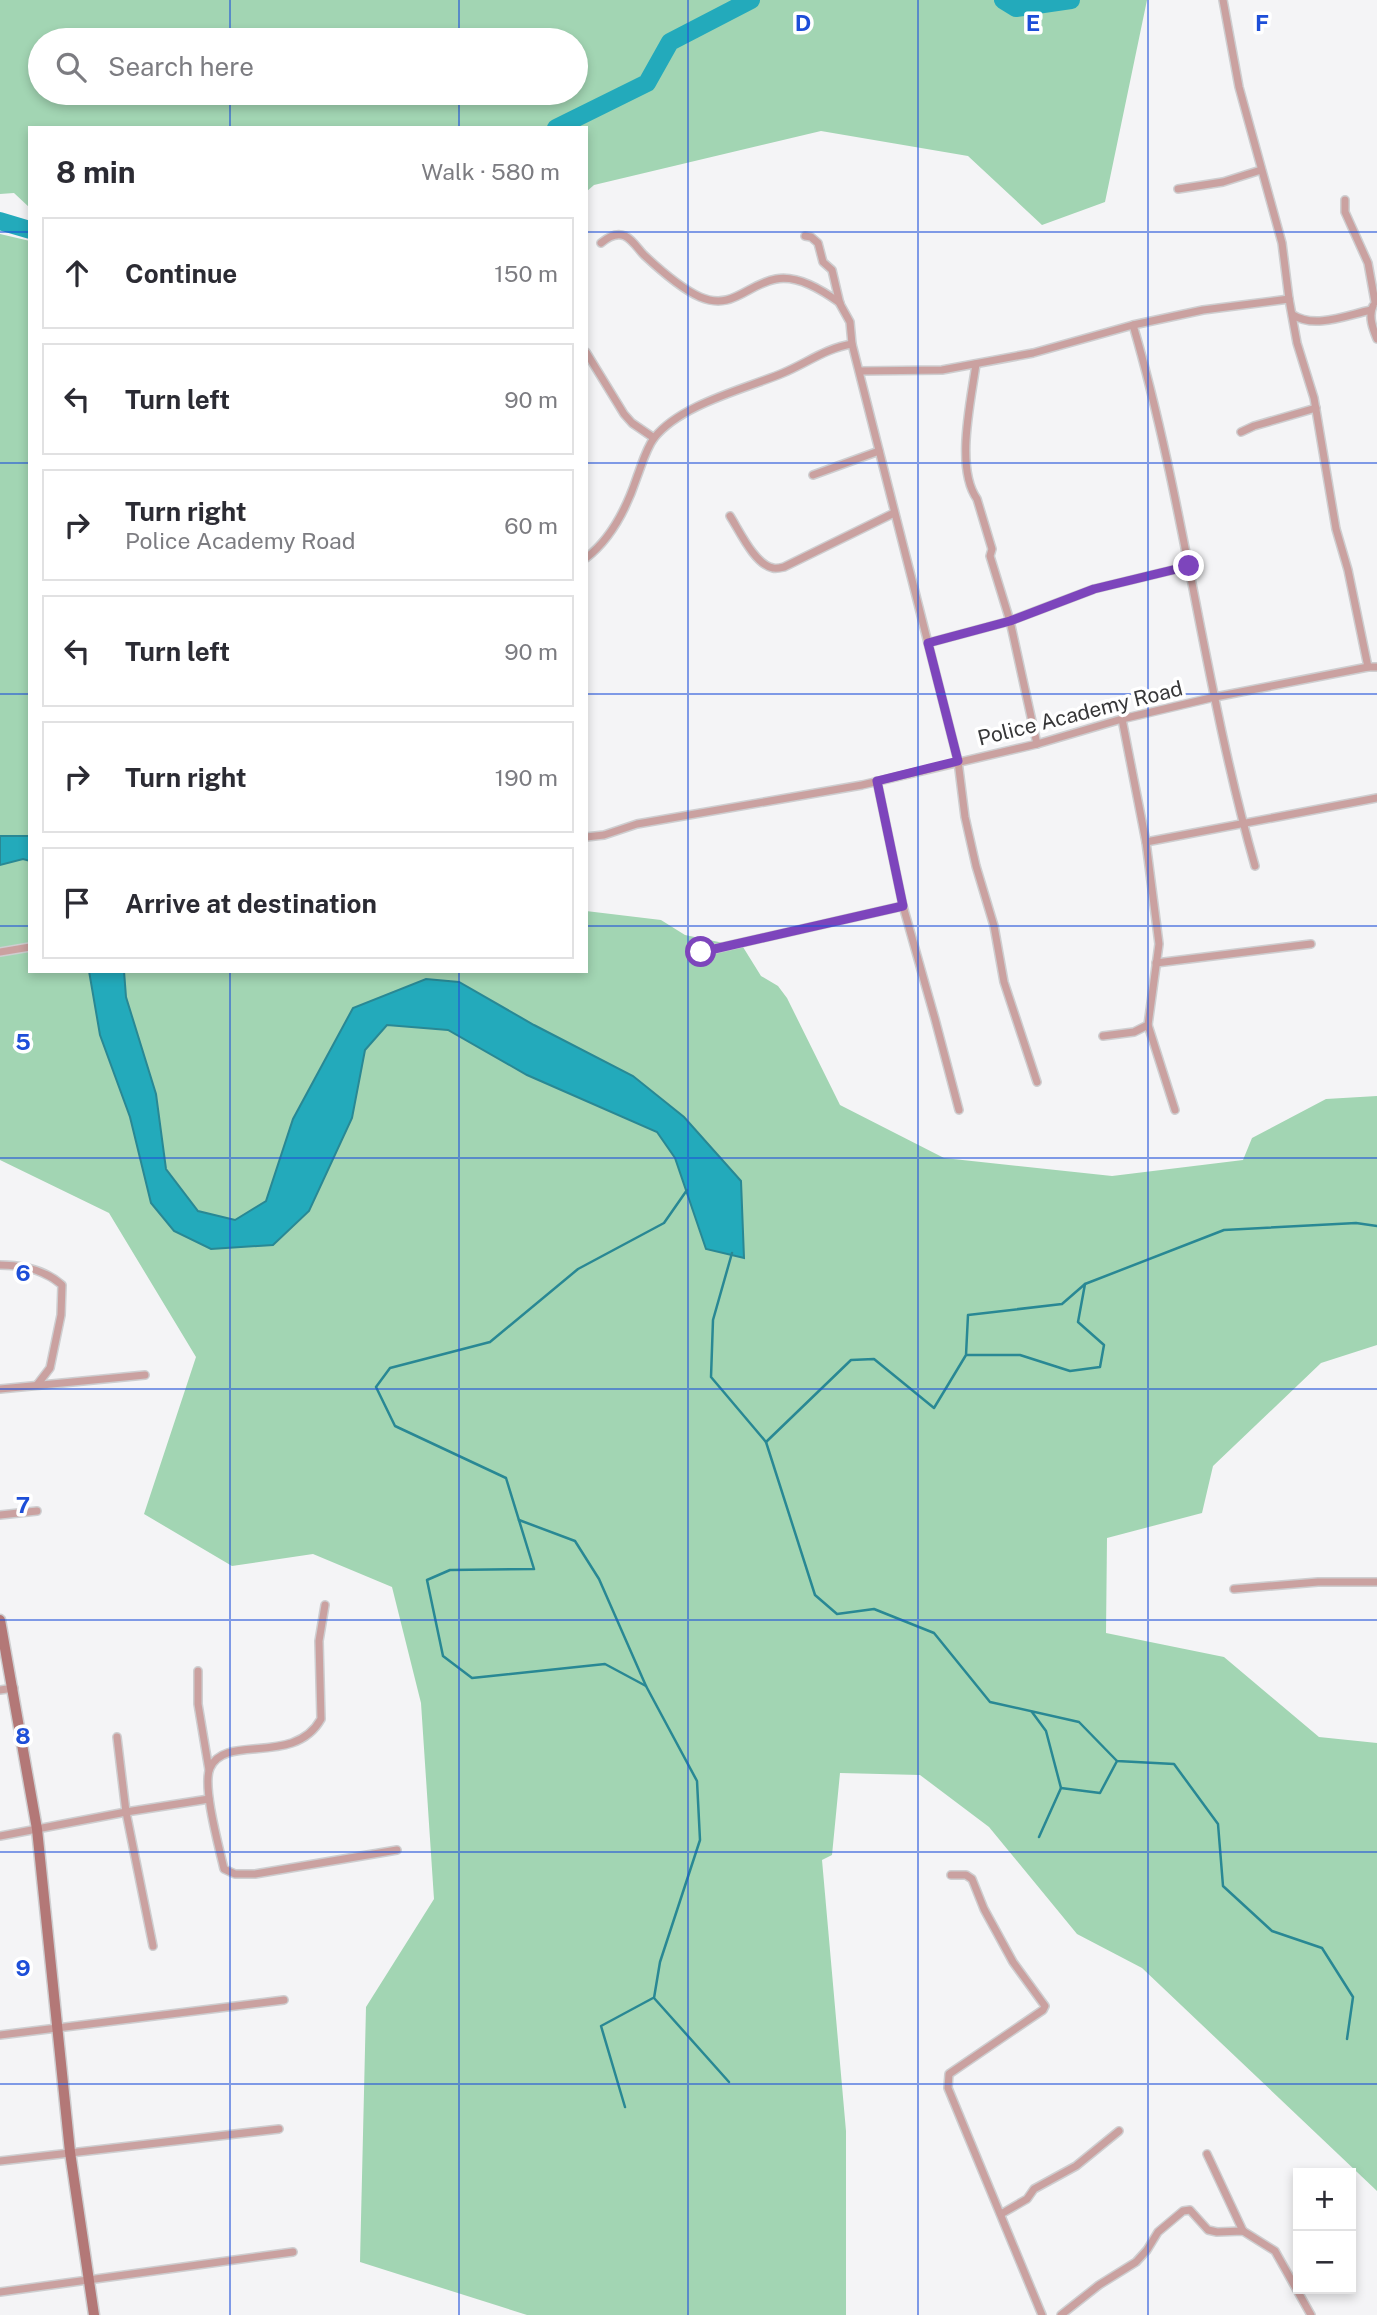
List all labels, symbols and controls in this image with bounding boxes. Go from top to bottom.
text: D [795,9,811,36]
text: E [1026,9,1040,36]
text: F [1255,9,1269,36]
search box [28,28,588,105]
icon: search [52,48,90,86]
text: Search here [108,51,254,82]
text: 8 min [56,154,136,190]
text: Walk · 580 m [421,158,560,185]
icon: ahead [58,254,96,292]
text: Continue [125,258,237,289]
text: 150 m [494,260,558,287]
icon: left [58,380,96,418]
text: Turn left [125,384,230,415]
text: 90 m [504,386,558,413]
text: Turn right [125,496,247,527]
icon: right [58,506,96,544]
text: 60 m [504,512,558,539]
text: Police Academy Road [125,527,356,554]
route end [1173,550,1204,581]
icon: left [58,632,96,670]
text: Turn left [125,636,230,667]
text: 90 m [504,638,558,665]
street label: Police Academy Road [975,675,1185,751]
icon: right [58,758,96,796]
text: Turn right [125,762,247,793]
text: 190 m [495,764,558,791]
icon: arrive [58,884,96,922]
text: Arrive at destination [125,888,377,919]
route start [685,936,716,967]
text: 5 [15,1028,31,1055]
text: 6 [15,1259,31,1286]
text: 7 [16,1491,30,1518]
text: 8 [15,1722,31,1749]
text: 9 [15,1954,31,1981]
map controls [1293,2168,1356,2294]
button: + [1293,2168,1356,2231]
button: − [1293,2231,1356,2294]

